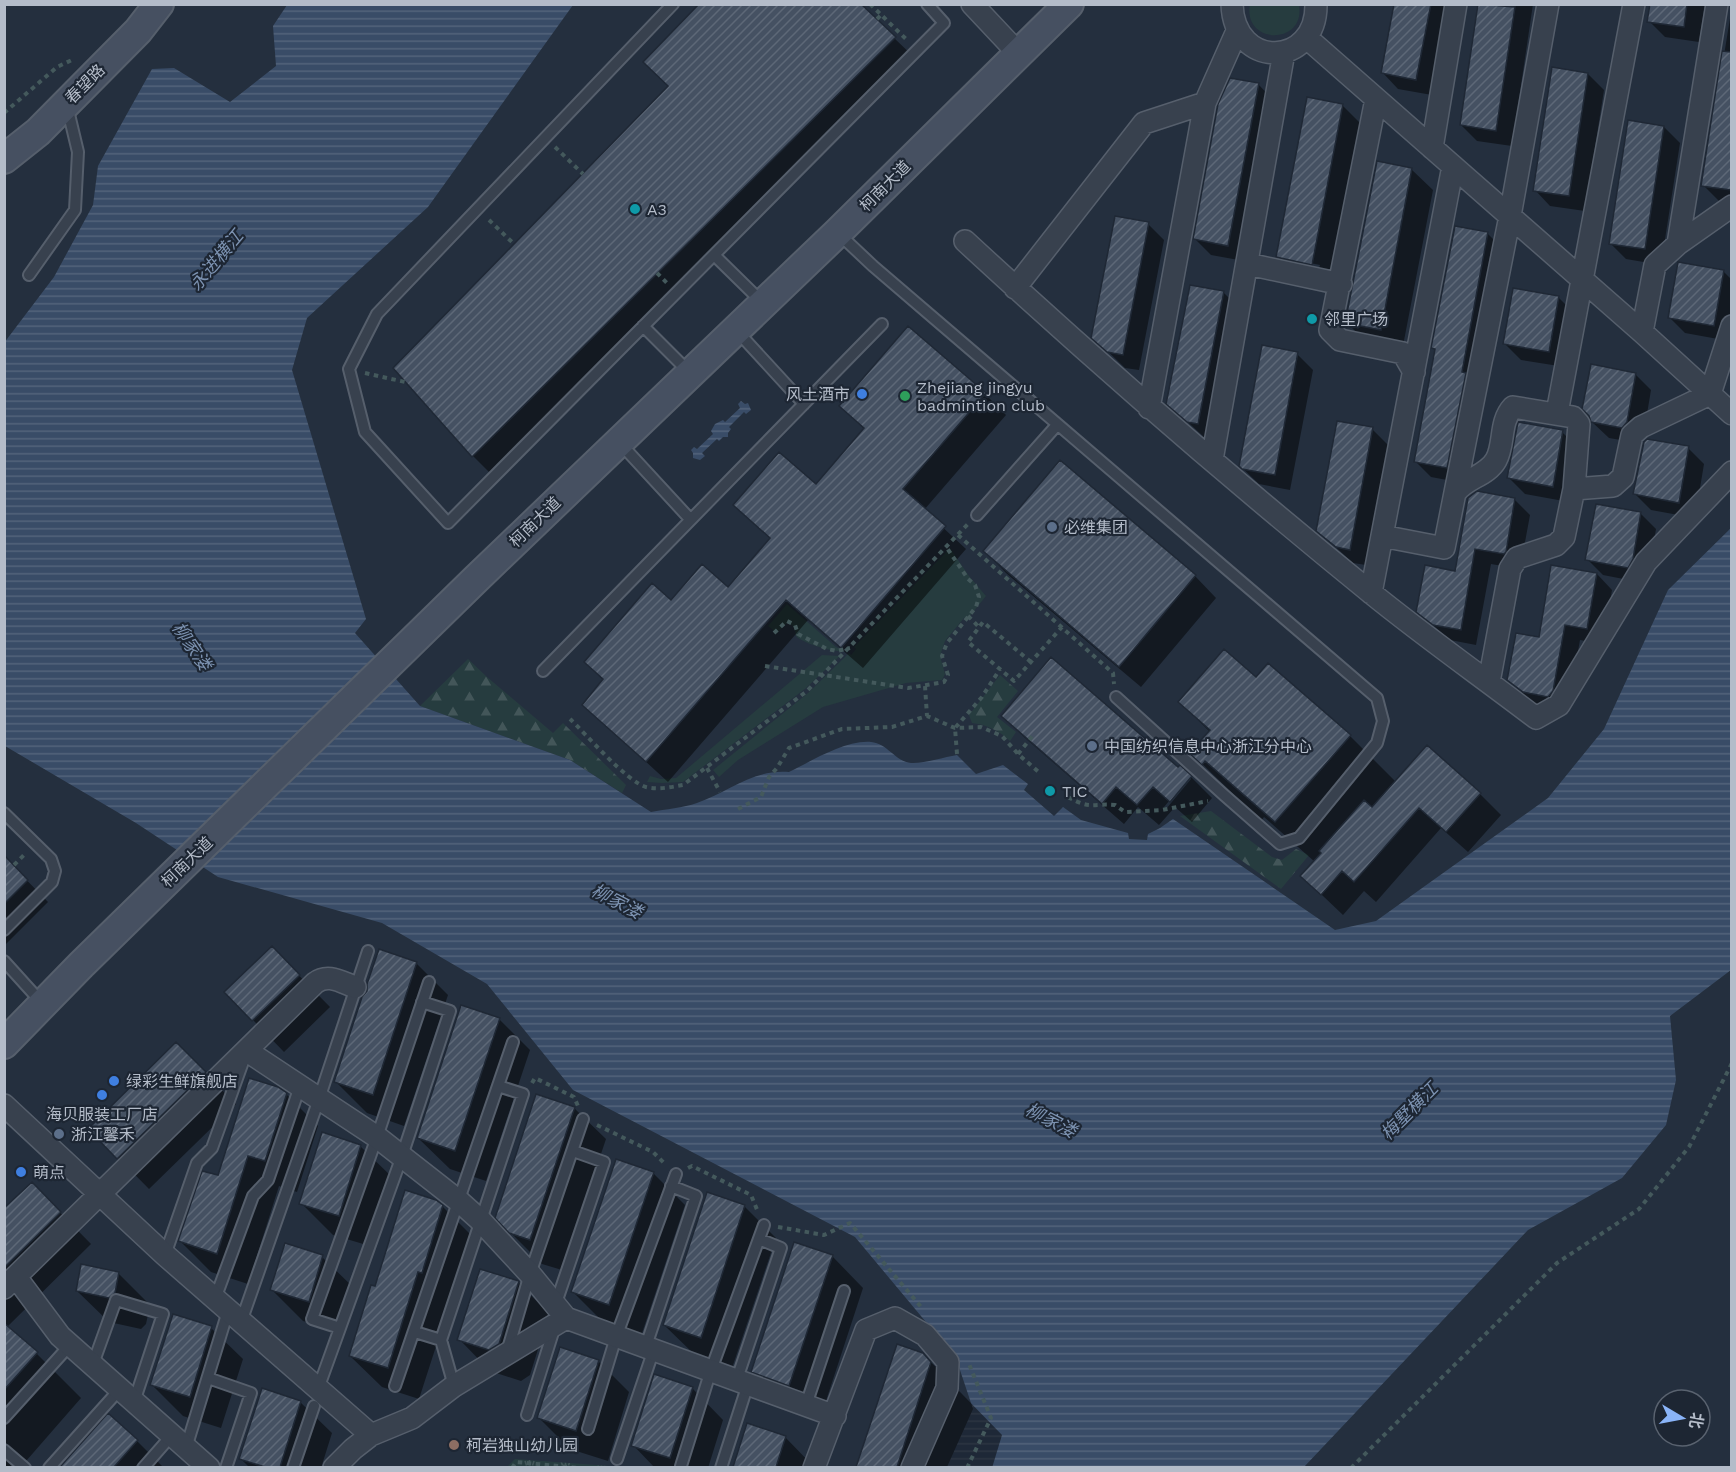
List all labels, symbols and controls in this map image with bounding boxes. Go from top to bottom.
street label: 春望路 [61,60,109,108]
street label: 柯南大道 [856,157,914,215]
place label: A3 [647,200,667,219]
marker: A3 [628,202,642,216]
water label: 永进横江 [185,224,248,294]
place label: 邻里广场 [1324,310,1388,329]
marker: 邻里广场 [1305,312,1319,326]
place label: Zhejiang jingyu badmintion club [917,378,1045,415]
place label: 风土酒市 [786,385,850,404]
marker: 风土酒市 [855,387,869,401]
marker: Zhejiang jingyu badmintion club [898,389,912,403]
street label: 柯南大道 [505,493,565,551]
place label: 必维集团 [1064,518,1128,537]
marker: 必维集团 [1045,520,1059,534]
water label: 柳家溇 [168,618,217,676]
place label: 中国纺织信息中心浙江分中心 [1104,737,1312,756]
marker: 中国纺织信息中心浙江分中心 [1085,739,1099,753]
place label: TIC [1062,782,1087,801]
marker: TIC [1043,784,1057,798]
street label: 柯南大道 [157,833,217,891]
water label: 柳家溇 [588,879,648,924]
place label: 绿彩生鲜旗舰店 [126,1072,238,1091]
marker: 绿彩生鲜旗舰店 [107,1074,121,1088]
water label: 梅墅横江 [1376,1077,1443,1144]
marker: 海贝服装工厂店 [95,1088,109,1102]
water label: 柳家溇 [1022,1098,1082,1143]
place label: 海贝服装工厂店 [46,1105,158,1124]
place label: 浙江馨禾 [71,1125,135,1144]
marker: 浙江馨禾 [52,1127,66,1141]
place label: 萌点 [33,1163,65,1182]
marker: 萌点 [14,1165,28,1179]
north arrow [1652,1388,1712,1448]
text: 北 [1686,1411,1707,1430]
place label: 柯岩独山幼儿园 [466,1436,578,1455]
marker: 柯岩独山幼儿园 [447,1438,461,1452]

